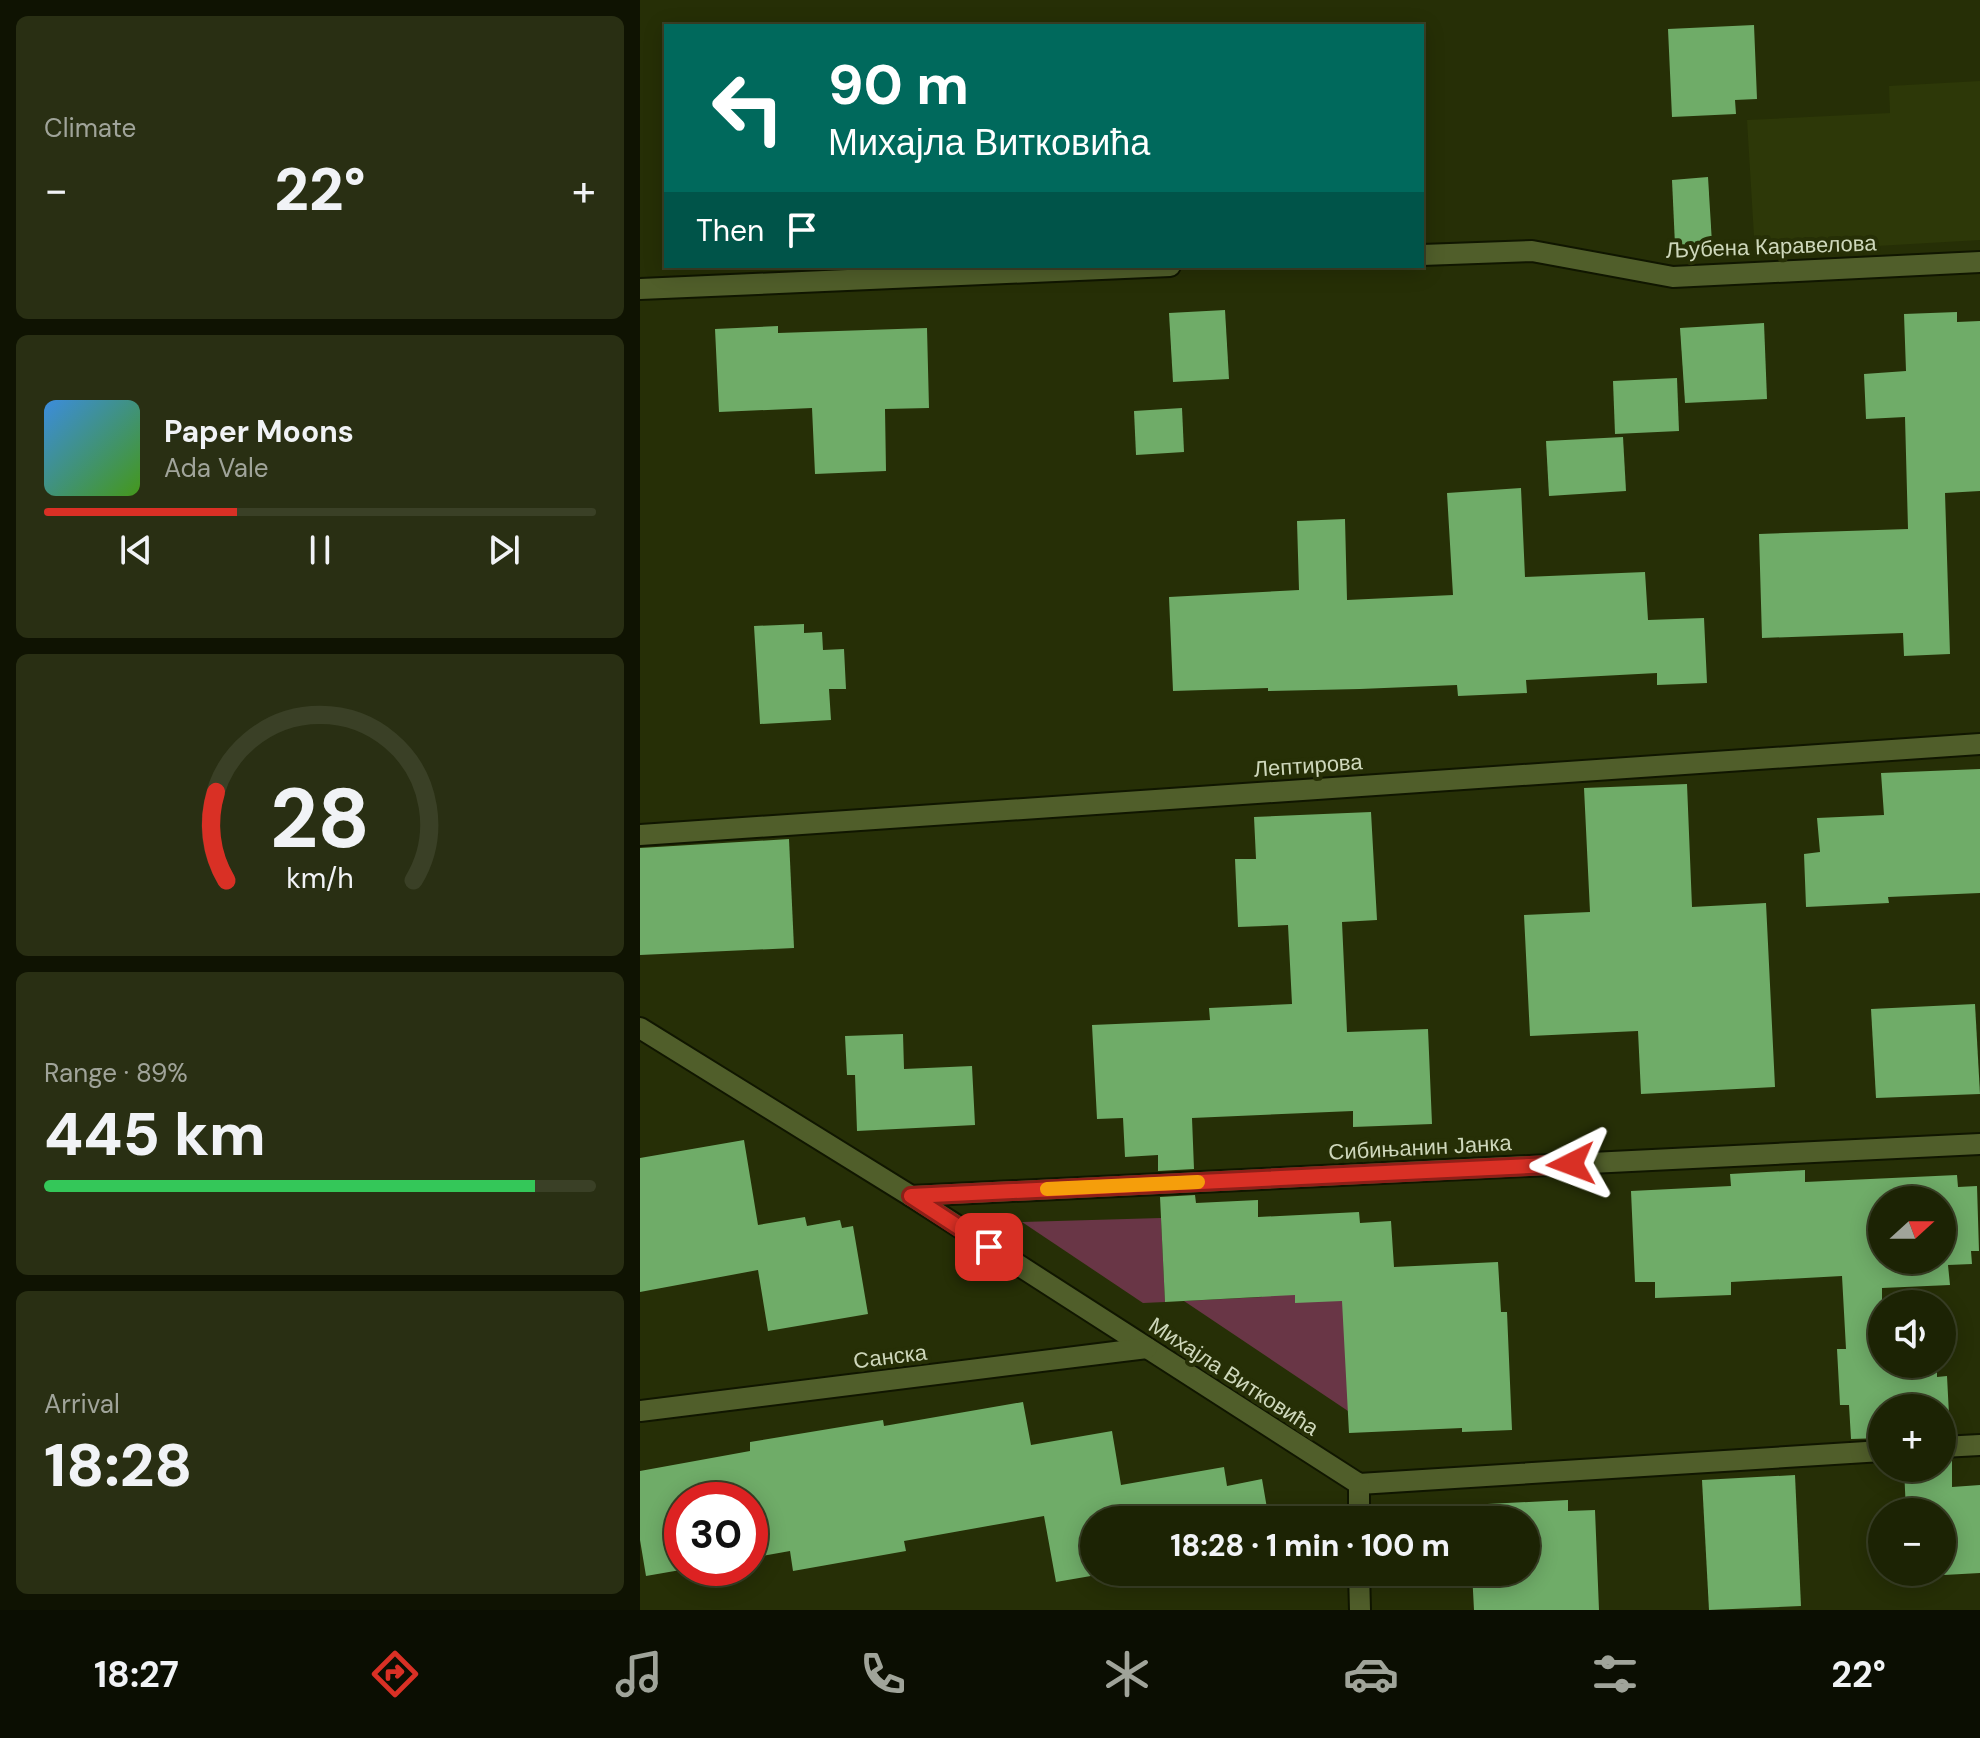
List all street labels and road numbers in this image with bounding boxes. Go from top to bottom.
street label: Љубена Каравелова [1665,228,1878,265]
street label: Лептирова [1253,747,1364,784]
street label: Сибињанин Јанка [1328,1128,1513,1167]
street label: Михајла Витковића [1143,1311,1325,1443]
street label: Санска [852,1338,929,1375]

